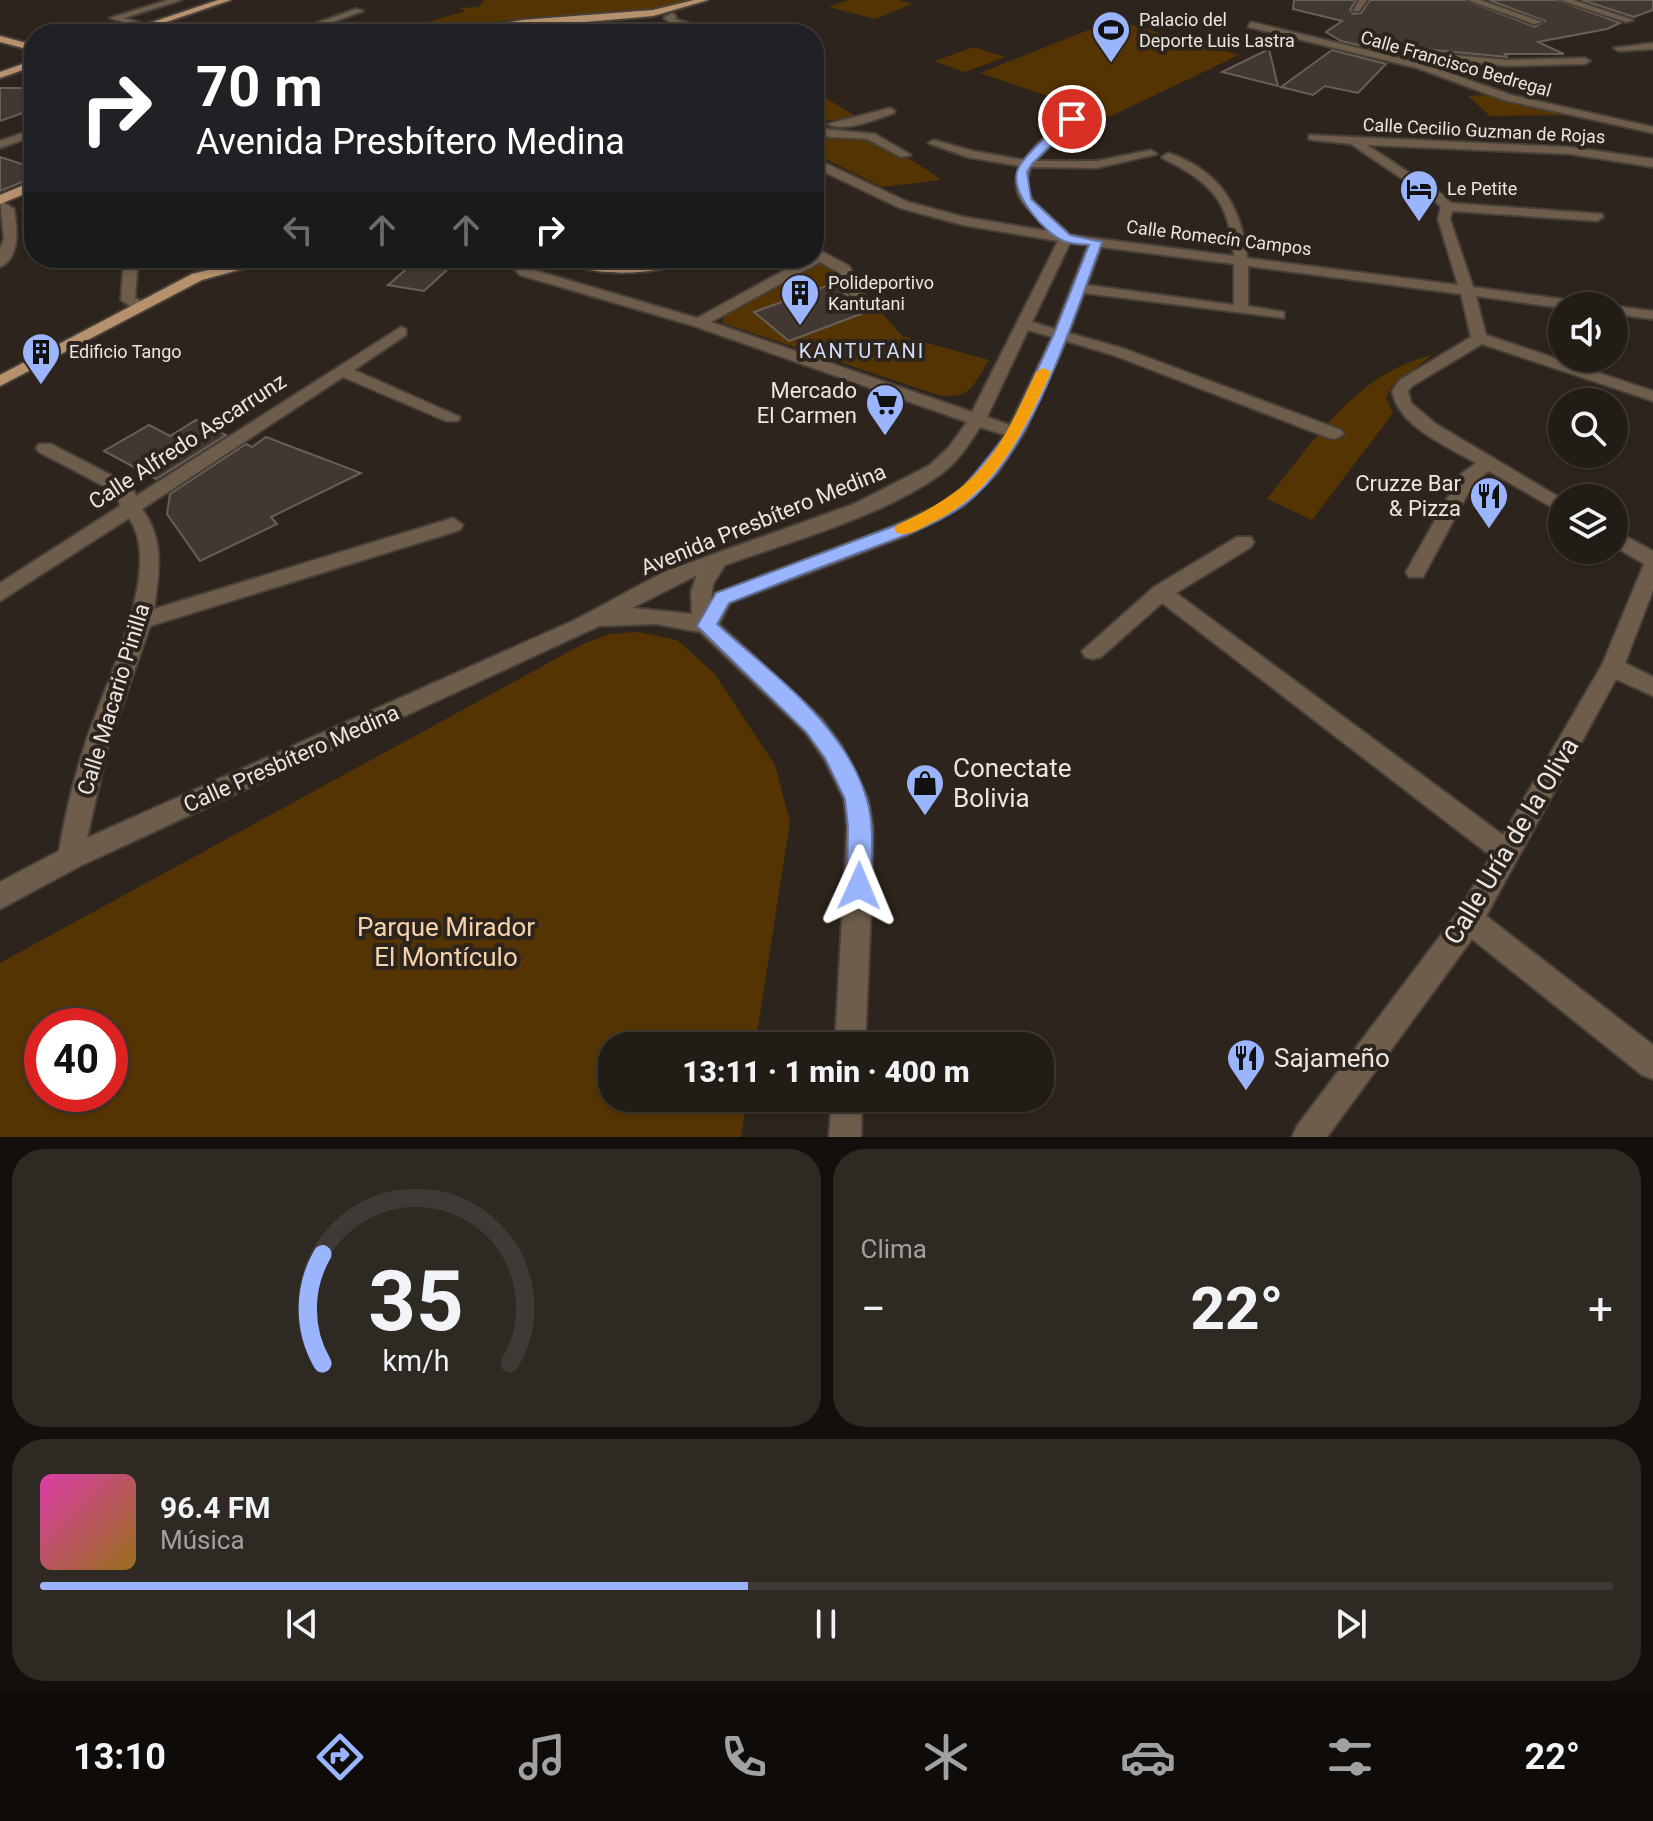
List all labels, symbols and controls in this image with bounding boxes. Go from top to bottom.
sports icon: Palacio del Deporte Luis Lastra [1090,9,1132,64]
place label: Palacio del Deporte Luis Lastra [1139,9,1295,51]
street label: Calle Francisco Bedregal [1358,26,1554,101]
text: 70 m [196,54,323,120]
icon: right [64,56,168,160]
pin [1038,85,1106,153]
icon: arrive [1050,97,1094,141]
street label: Calle Cecilio Guzman de Rojas [1362,114,1606,147]
text: Avenida Presbítero Medina [196,121,625,163]
hotel icon: Le Petite [1398,168,1440,223]
place label: Le Petite [1447,178,1517,199]
icon: left [276,208,320,252]
icon: ahead [360,208,404,252]
icon: ahead [444,208,488,252]
icon: right [528,208,572,252]
street label: Calle Romecín Campos [1125,216,1313,259]
building icon: Polideportivo Kantutani [779,272,821,327]
place label: Polideportivo Kantutani [828,272,934,314]
map controls [1548,292,1628,564]
button: sound [1548,292,1628,372]
building icon: Edificio Tango [20,331,62,386]
district label: KANTUTANI [799,339,925,363]
place label: Edificio Tango [69,341,182,362]
street label: Calle Alfredo Ascarrunz [84,368,291,515]
place label: Mercado El Carmen [757,378,857,428]
supermarket icon: Mercado El Carmen [864,382,906,437]
button: search [1548,388,1628,468]
street label: Avenida Presbítero Medina [637,459,889,580]
place label: Cruzze Bar & Pizza [1355,471,1462,521]
restaurant icon: Cruzze Bar & Pizza [1468,475,1510,530]
button: layers [1548,484,1628,564]
street label: Calle Macario Pinilla [72,600,155,798]
street label: Calle Presbítero Medina [180,700,403,817]
street label: Calle Uría de la Oliva [1437,732,1585,950]
place label: Conectate Bolivia [953,753,1071,813]
shop icon: Conectate Bolivia [904,762,946,817]
position arrow [817,844,901,928]
park label: Parque Mirador El Montículo [357,912,535,972]
speed limit sign: 40 [24,1008,128,1112]
restaurant icon: Sajameño [1225,1037,1267,1092]
place label: Sajameño [1274,1043,1390,1073]
text: 13:11 · 1 min · 400 m [682,1054,970,1089]
text: Clima [861,1234,927,1264]
text: 35 [369,1253,464,1350]
text: 22° [1190,1273,1283,1344]
text: − [861,1283,886,1335]
text: + [1588,1283,1613,1335]
text: km/h [383,1344,450,1378]
text: 96.4 FM [160,1490,271,1525]
text: Música [160,1525,245,1555]
icon: previous [280,1602,324,1646]
icon: pause [804,1602,848,1646]
icon: next [1329,1602,1373,1646]
icon: directions [312,1729,368,1785]
icon: music [514,1729,570,1785]
icon: phone [716,1729,772,1785]
icon: climate [918,1729,974,1785]
icon: car [1120,1729,1176,1785]
icon: filters [1322,1729,1378,1785]
text: 13:10 [73,1736,166,1778]
text: 22° [1525,1736,1580,1778]

